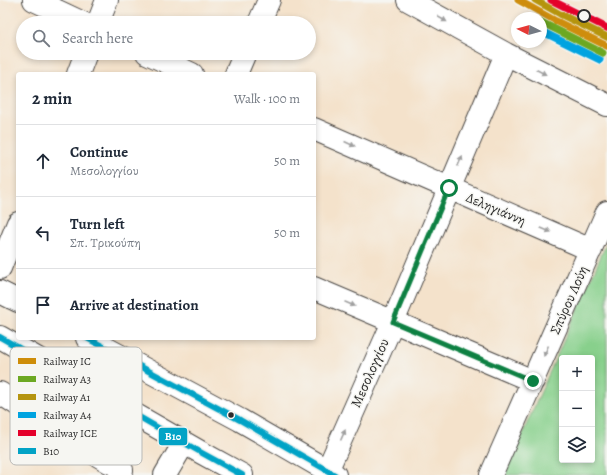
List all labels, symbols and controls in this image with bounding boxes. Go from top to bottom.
unlabelled marker [577,9,591,23]
north arrow [511,12,547,48]
one-way arrow [436,15,448,22]
search box [16,16,316,60]
icon: search [30,27,52,49]
text: Search here [62,28,133,48]
one-way arrow [535,68,547,75]
text: 2 min [32,87,72,110]
text: Walk · 100 m [234,90,300,107]
one-way arrow [344,141,355,147]
text: Continue [70,142,128,162]
icon: ahead [32,150,54,172]
text: 50 m [274,152,300,169]
one-way arrow [458,155,464,167]
text: Μεσολογγίου [70,162,139,179]
route start [440,179,458,197]
street label: Δεληγιάννη [463,188,529,230]
text: Turn left [70,214,125,234]
icon: left [32,222,54,244]
text: 50 m [274,224,300,241]
one-way arrow [540,227,551,233]
text: Σπ. Τρικούπη [70,234,141,251]
street label: Σπύρου Λούη [545,263,593,337]
icon: arrive [32,294,54,316]
text: Arrive at destination [70,295,199,315]
one-way arrow [344,301,356,307]
street label: Μεσολογγίου [346,335,394,411]
one-way arrow [543,345,549,357]
legend [10,347,142,465]
text: Railway IC [43,354,91,369]
map controls [559,355,595,463]
button: + [559,355,595,391]
text: Railway A3 [43,372,91,387]
route end [524,372,542,390]
text: Railway A1 [43,390,90,405]
button: − [559,391,595,427]
text: Railway A4 [43,408,91,423]
unlabelled marker [226,410,236,420]
text: Railway ICE [43,426,97,441]
line badge: Β10 [158,427,188,446]
button: layers [559,427,595,463]
text: Β10 [165,429,182,444]
one-way arrow [340,429,346,440]
text: Β10 [43,444,59,459]

